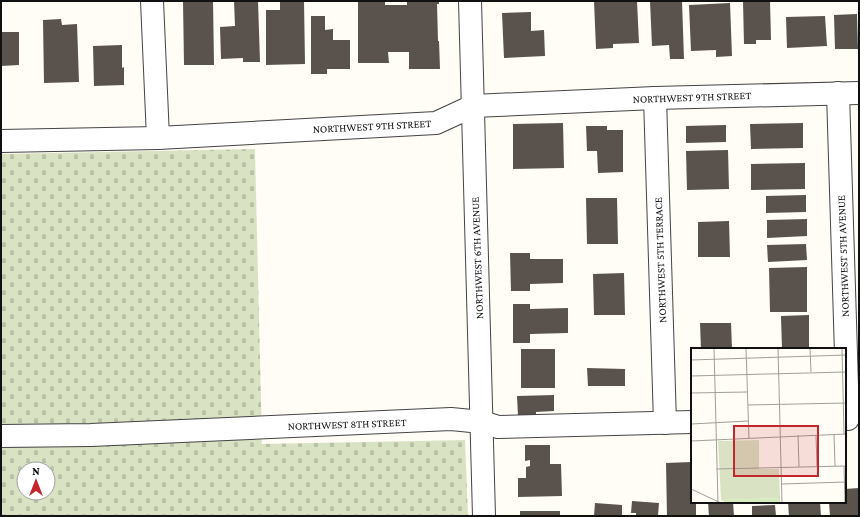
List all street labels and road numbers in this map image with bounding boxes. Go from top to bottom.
street label: NORTHWEST 9TH STREET [632,89,752,105]
street label: NORTHWEST 9TH STREET [312,117,432,135]
street label: NORTHWEST 5TH AVENUE [835,195,851,317]
street label: NORTHWEST 6TH AVENUE [469,197,485,319]
street label: NORTHWEST 5TH TERRACE [652,197,668,323]
street label: NORTHWEST 8TH STREET [287,416,407,432]

